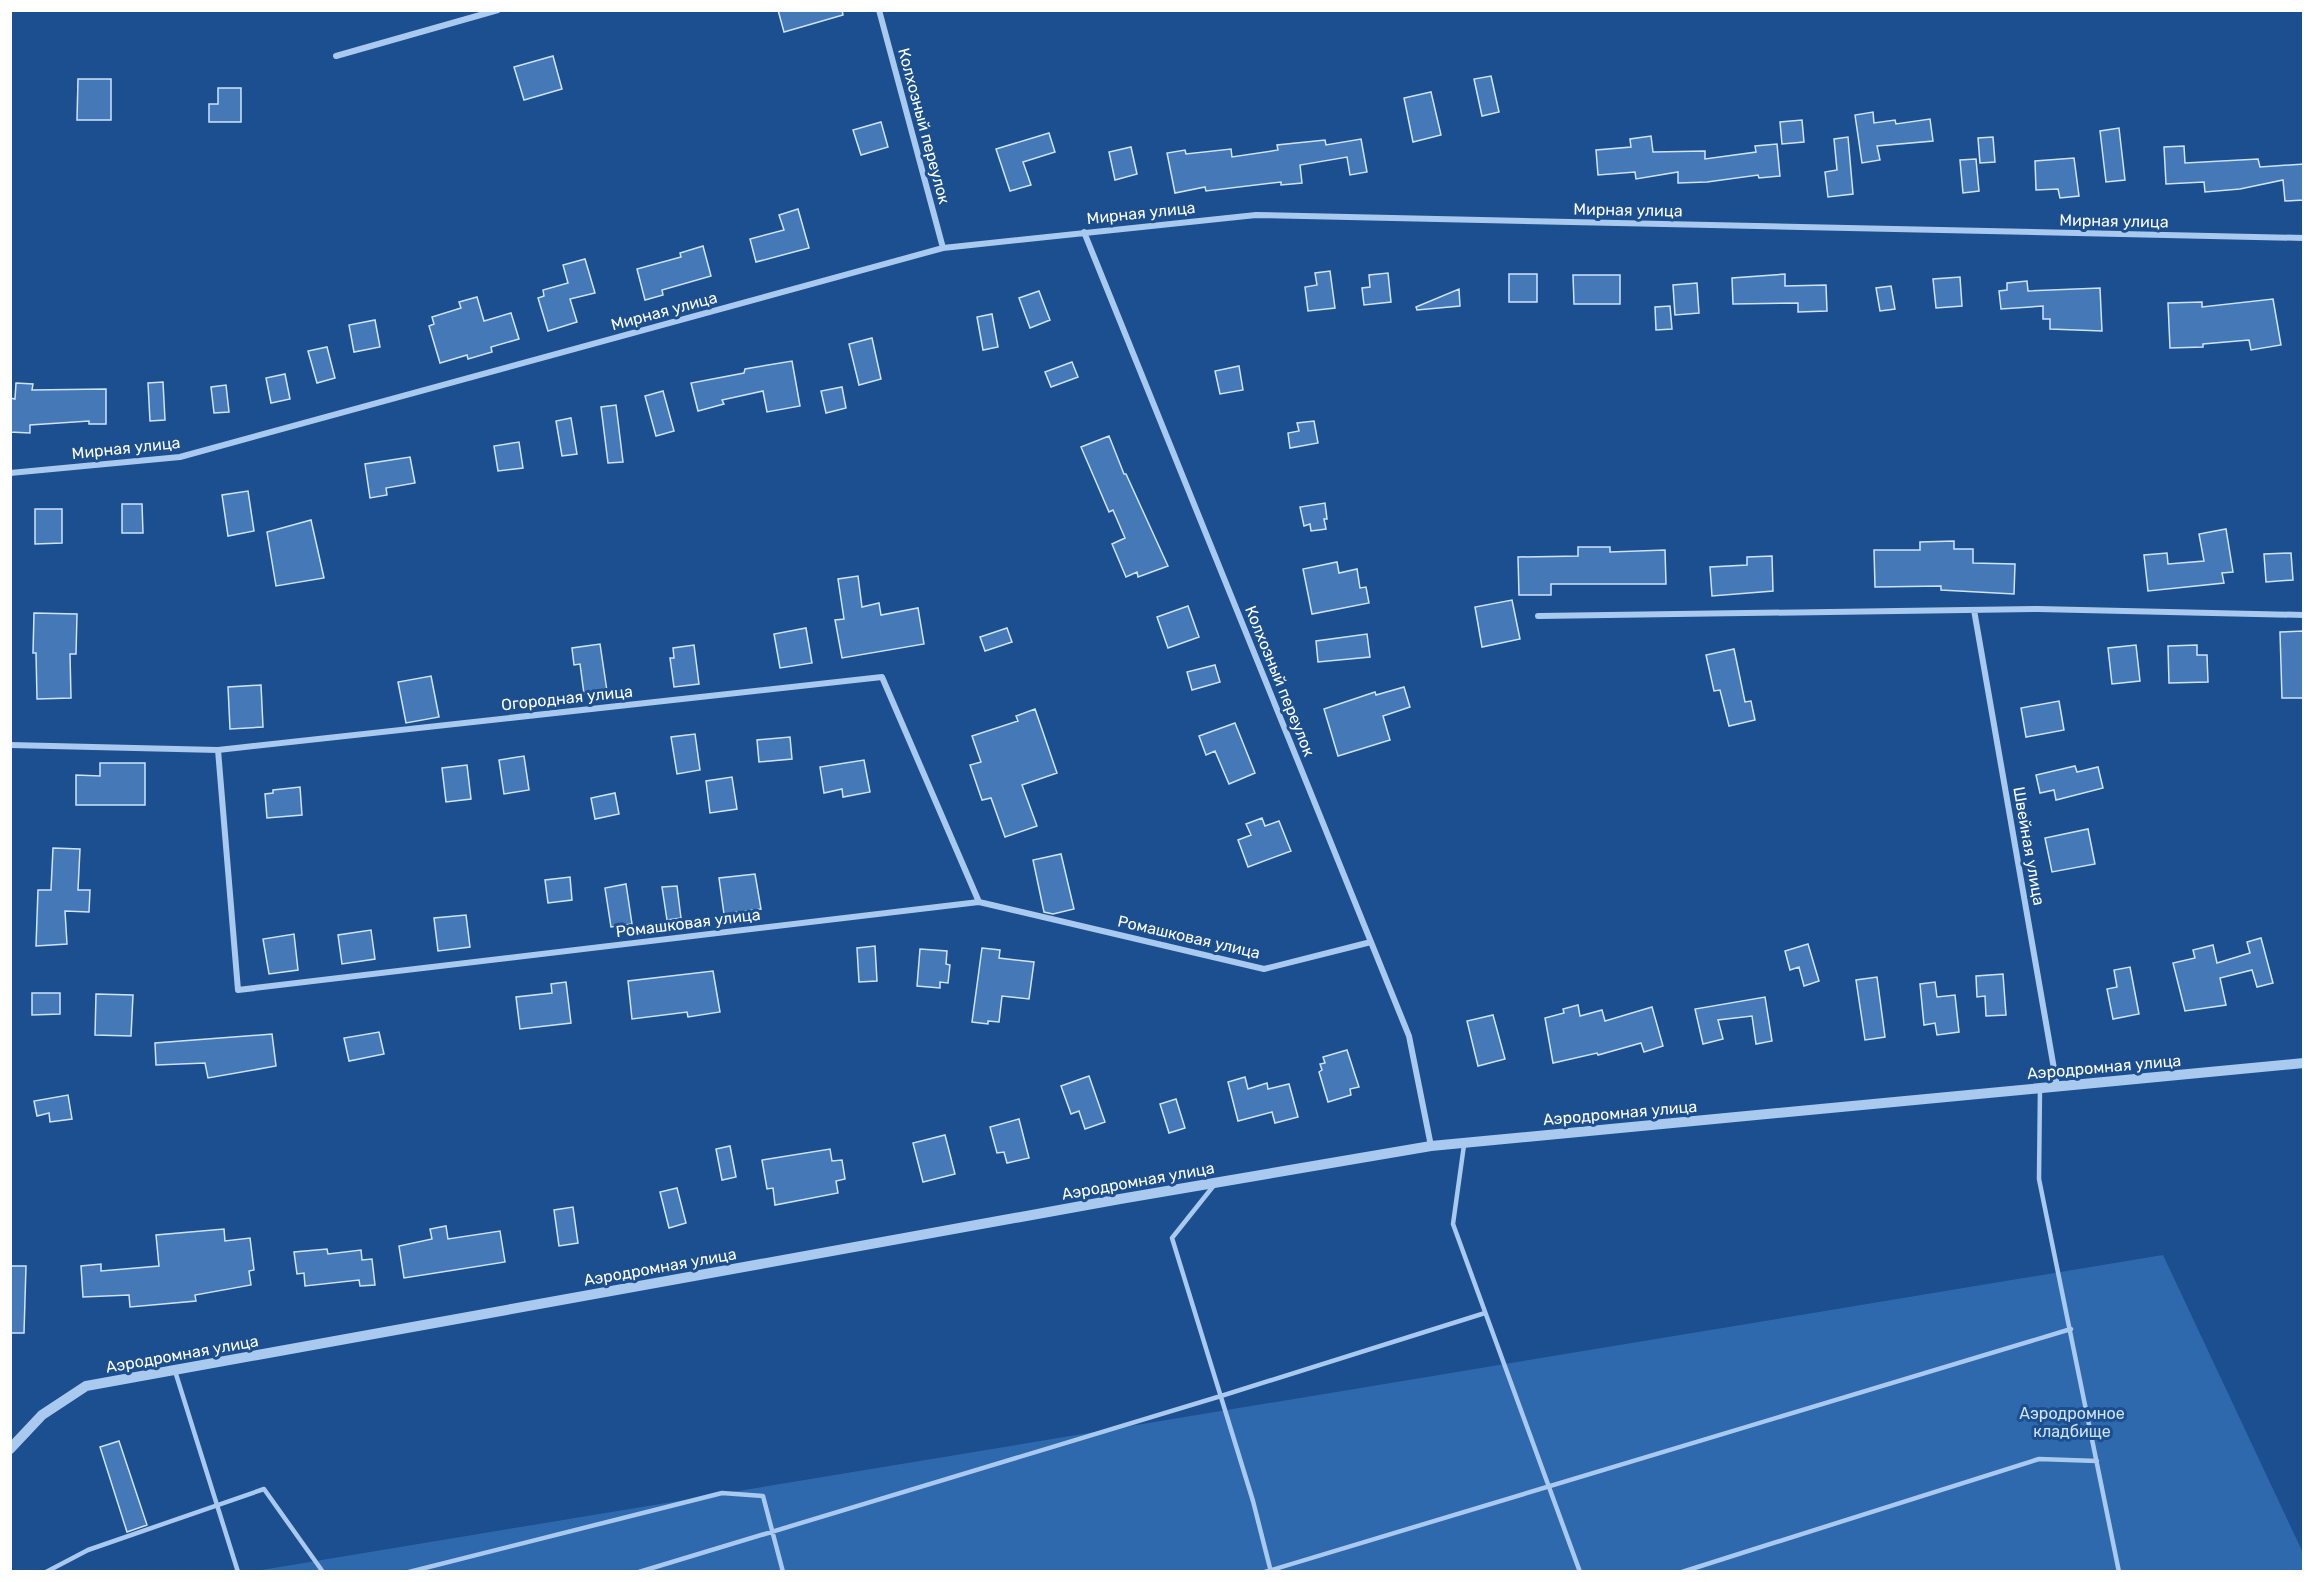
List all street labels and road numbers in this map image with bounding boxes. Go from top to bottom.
street label: Колхозный переулок [894,46,954,206]
street label: Мирная улица [1086,198,1196,228]
street label: Мирная улица [1573,200,1683,220]
street label: Мирная улица [2059,211,2169,231]
street label: Мирная улица [609,288,719,334]
street label: Мирная улица [71,433,181,463]
street label: Колхозный переулок [1241,603,1319,759]
street label: Огородная улица [500,682,634,714]
street label: Швейная улица [2009,785,2049,907]
street label: Ромашковая улица [615,905,761,941]
street label: Ромашковая улица [1116,911,1262,963]
street label: Аэродромная улица [2026,1051,2182,1083]
street label: Аэродромная улица [1542,1097,1698,1129]
street label: Аэродромная улица [1060,1158,1216,1204]
street label: Аэродромная улица [582,1244,738,1290]
street label: Аэродромная улица [104,1331,260,1377]

